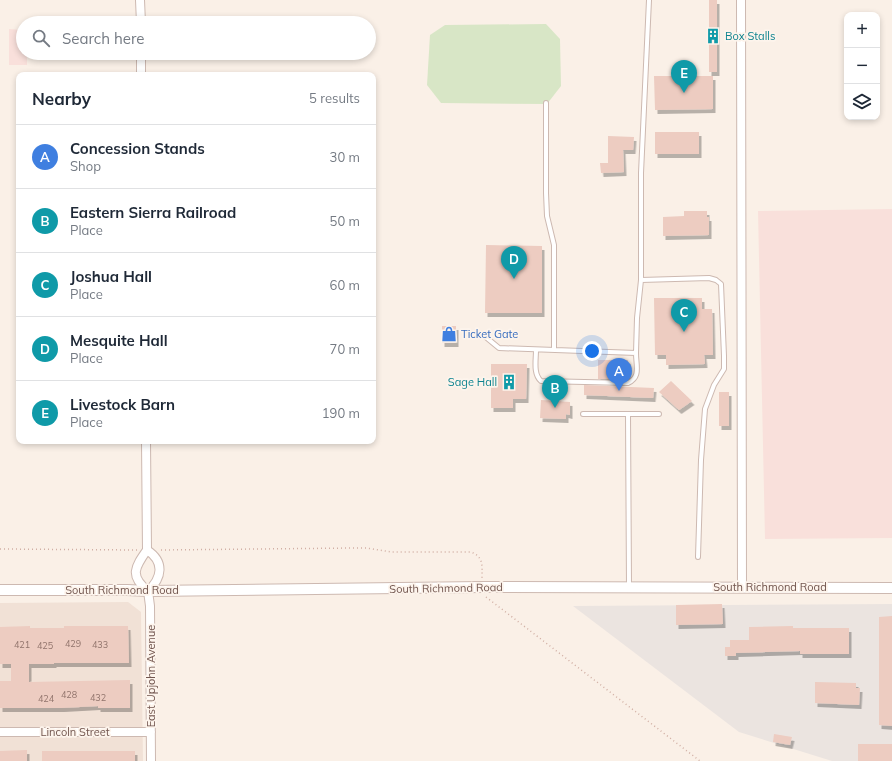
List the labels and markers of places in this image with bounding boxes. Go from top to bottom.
building icon: Box Stalls [704,27,722,45]
place label: Box Stalls [725,29,775,43]
pin: E [671,60,697,93]
pin: D [501,246,527,279]
pin: C [671,299,697,332]
shop icon: Ticket Gate [440,325,458,343]
place label: Ticket Gate [461,327,518,341]
pin: A [606,358,632,391]
building icon: Sage Hall [500,373,518,391]
place label: Sage Hall [448,375,497,389]
pin: B [542,375,568,408]

